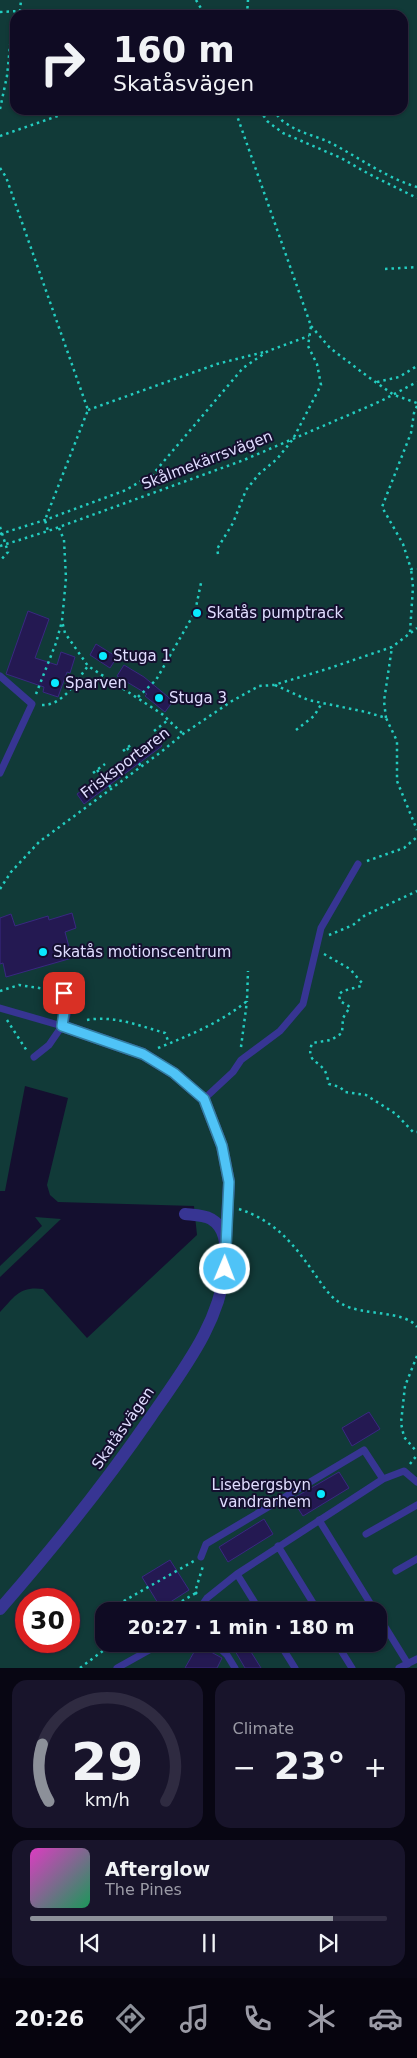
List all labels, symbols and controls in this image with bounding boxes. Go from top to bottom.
icon: right [30,30,95,95]
text: 160 m [113,30,235,70]
text: Skatåsvägen [113,71,254,96]
street label: Skålmekärrsvägen [139,427,275,493]
place label: Skatås pumptrack [207,604,343,622]
marker: Skatås pumptrack [191,607,203,619]
place label: Stuga 1 [113,647,171,665]
marker: Stuga 1 [97,650,109,662]
place label: Sparven [65,674,127,692]
marker: Sparven [49,677,61,689]
place label: Stuga 3 [169,689,227,707]
marker: Stuga 3 [153,692,165,704]
street label: Frisksportaren [77,724,173,802]
place label: Skatås motionscentrum [53,943,231,961]
marker: Skatås motionscentrum [37,946,49,958]
pin [43,972,85,1014]
icon: arrive [50,979,78,1007]
position arrow [198,1242,250,1294]
street label: Skatåsvägen [88,1383,158,1473]
place label: Lisebergsbyn vandrarhem [212,1476,311,1511]
marker: Lisebergsbyn vandrarhem [315,1488,327,1500]
speed limit sign: 30 [15,1588,80,1653]
text: 20:27 · 1 min · 180 m [127,1616,355,1638]
text: Climate [233,1719,294,1738]
text: 29 [71,1732,143,1792]
text: 23° [274,1744,346,1788]
text: − [233,1751,256,1784]
text: + [364,1751,387,1784]
text: km/h [85,1789,130,1810]
text: Afterglow [105,1858,210,1880]
text: The Pines [105,1880,182,1899]
icon: previous [76,1929,104,1957]
icon: pause [195,1929,223,1957]
icon: next [314,1929,342,1957]
icon: directions [113,2001,148,2036]
icon: music [177,2001,212,2036]
icon: phone [240,2001,275,2036]
icon: climate [304,2001,339,2036]
icon: car [368,2001,403,2036]
text: 20:26 [14,2006,84,2031]

